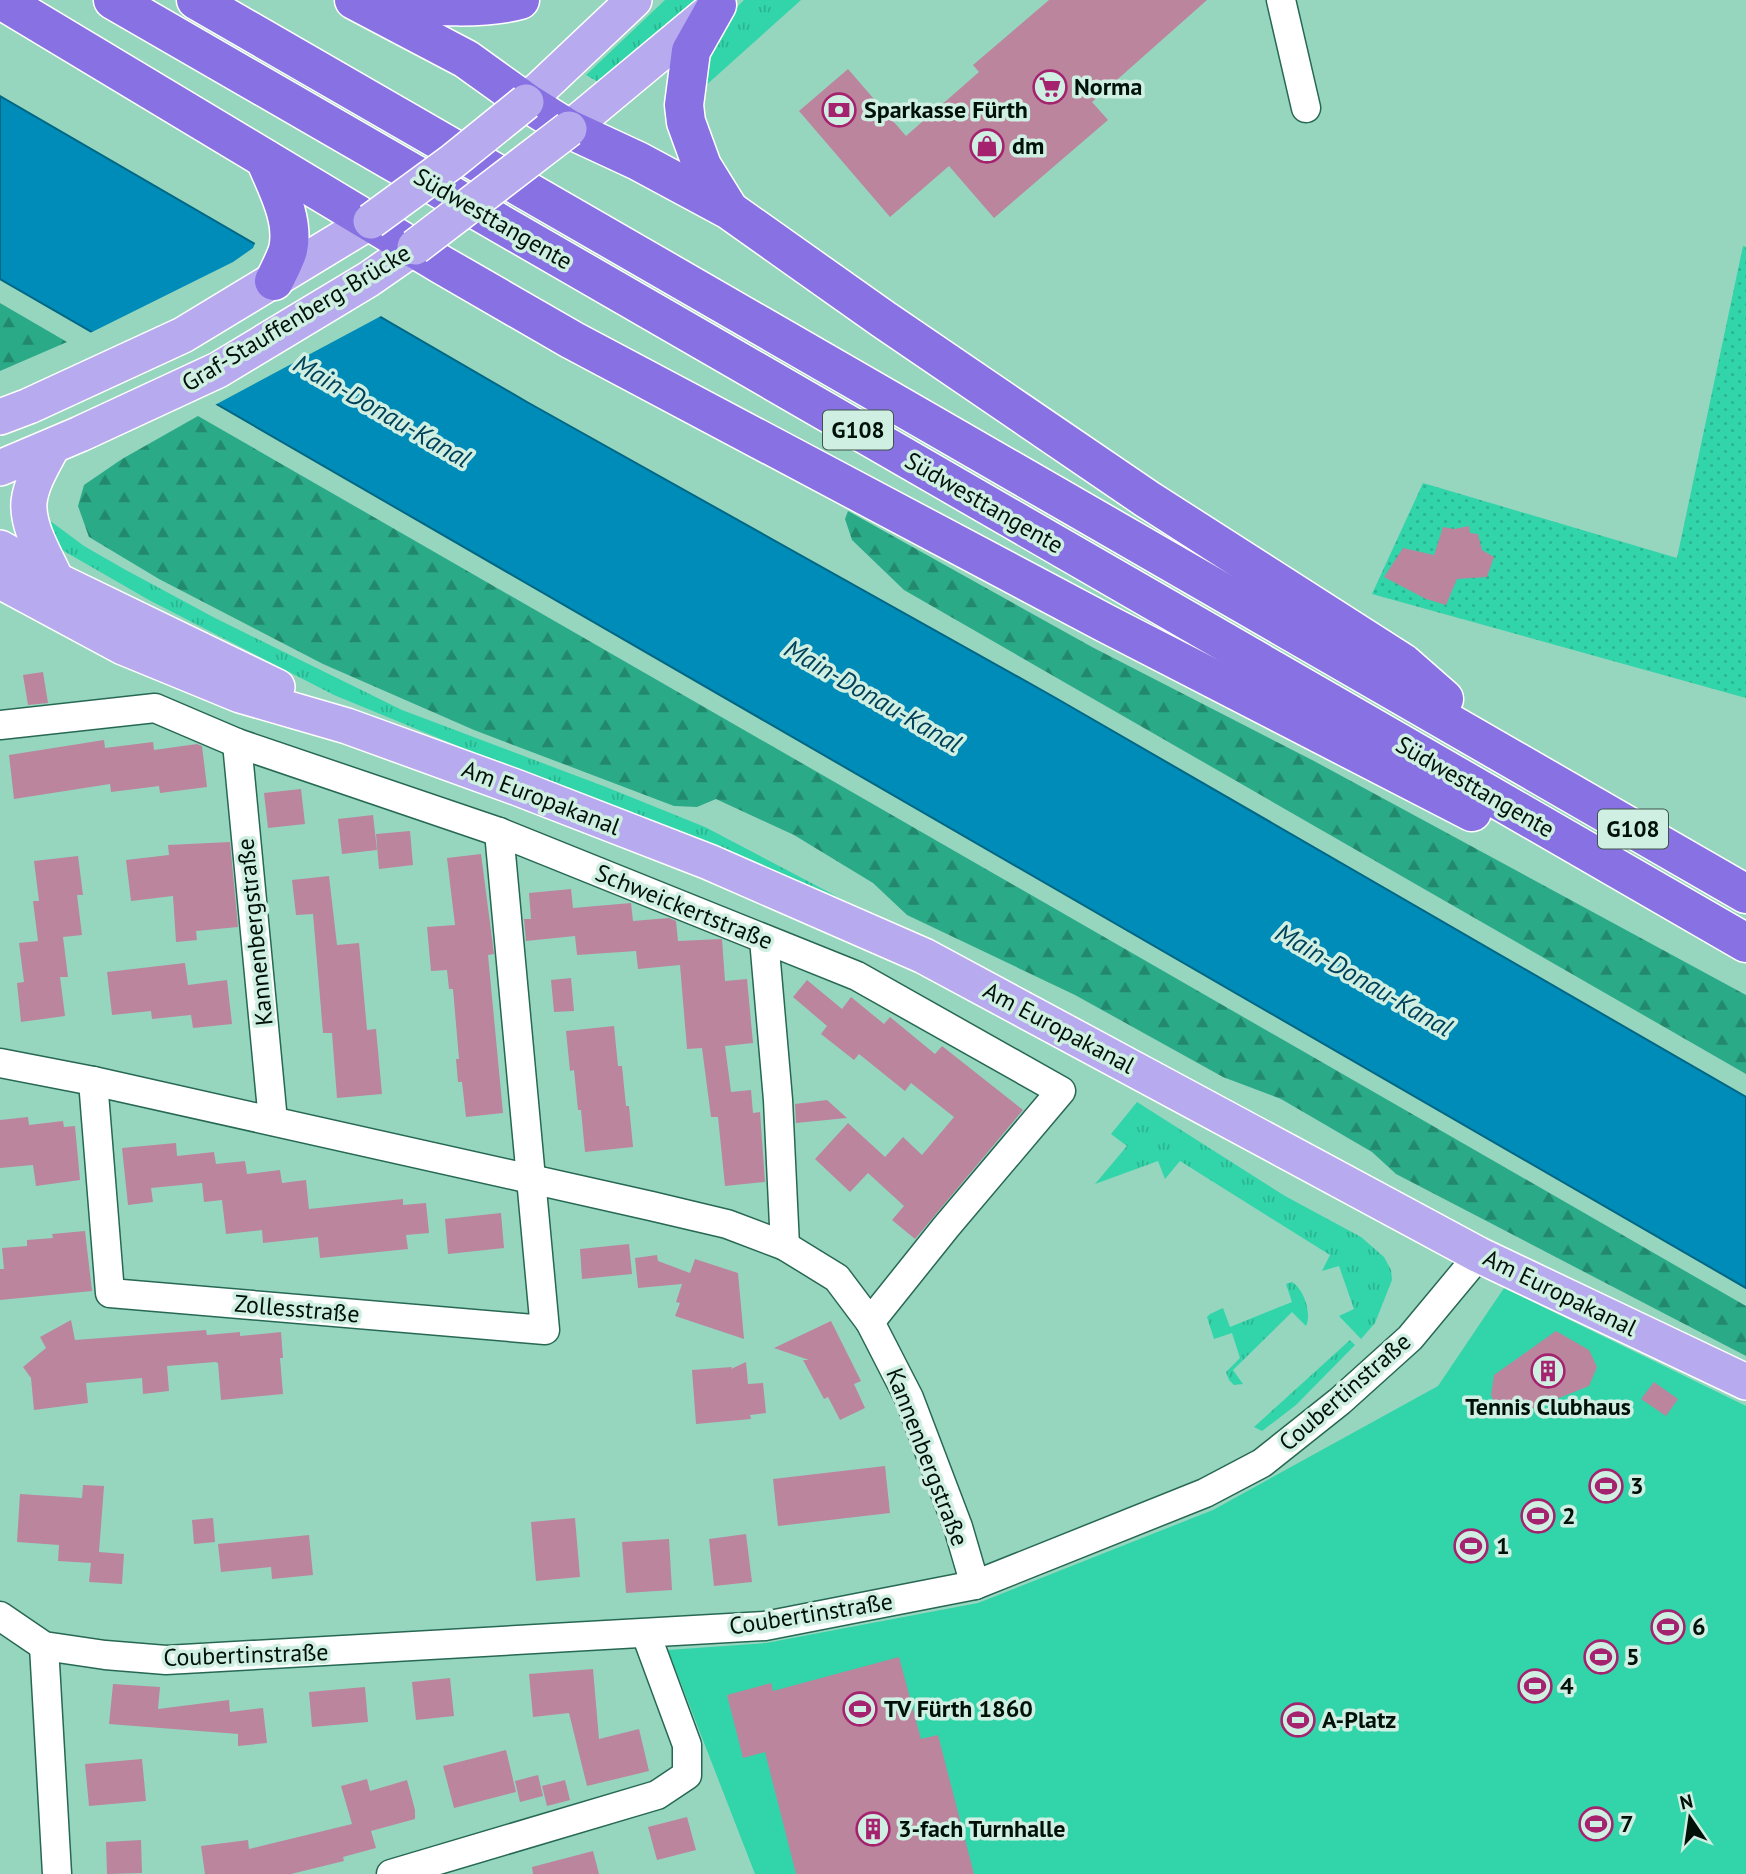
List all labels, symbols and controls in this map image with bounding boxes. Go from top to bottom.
supermarket icon: Norma [1031,68,1069,106]
place label: Norma [1074,71,1142,102]
bank icon: Sparkasse Fürth [820,91,858,129]
place label: Sparkasse Fürth [864,94,1028,125]
shop icon: dm [968,127,1006,165]
place label: dm [1012,130,1044,161]
street label: Südwesttangente [408,161,578,276]
street label: Graf-Stauffenberg-Brücke [176,237,416,398]
water label: Main-Donau-Kanal [288,346,477,475]
road number: G108 [823,410,893,450]
street label: Südwesttangente [899,445,1069,560]
water label: Main-Donau-Kanal [779,631,968,760]
street label: Südwesttangente [1390,729,1560,844]
street label: Am Europakanal [458,753,625,842]
road number: G108 [1598,810,1668,848]
street label: Kannenbergstraße [229,837,280,1027]
street label: Schweickertstraße [591,857,777,956]
water label: Main-Donau-Kanal [1270,915,1459,1044]
street label: Am Europakanal [978,975,1140,1080]
street label: Am Europakanal [1478,1242,1642,1343]
street label: Zollesstraße [233,1288,361,1329]
street label: Coubertinstraße [1272,1326,1417,1457]
building icon: Tennis Clubhaus [1529,1352,1567,1390]
street label: Kannenbergstraße [879,1363,976,1550]
place label: Tennis Clubhaus [1465,1391,1631,1422]
sports icon: 3 [1587,1467,1625,1505]
place label: 3 [1630,1470,1644,1501]
sports icon: 2 [1519,1497,1557,1535]
place label: 2 [1562,1500,1576,1531]
sports icon: 1 [1452,1527,1490,1565]
place label: 1 [1496,1530,1510,1561]
street label: Coubertinstraße [727,1585,895,1642]
sports icon: 6 [1649,1608,1687,1646]
place label: 6 [1692,1611,1706,1642]
street label: Coubertinstraße [163,1636,329,1673]
sports icon: 5 [1582,1638,1620,1676]
place label: 5 [1626,1641,1640,1672]
sports icon: 4 [1516,1667,1554,1705]
place label: 4 [1560,1670,1574,1701]
sports icon: TV Fürth 1860 [841,1690,879,1728]
place label: TV Fürth 1860 [884,1693,1033,1724]
sports icon: A-Platz [1279,1701,1317,1739]
place label: A-Platz [1322,1704,1396,1735]
north arrow [1655,1783,1725,1853]
text: N [1677,1788,1695,1815]
sports icon: 7 [1577,1805,1615,1843]
place label: 7 [1620,1808,1634,1839]
building icon: 3-fach Turnhalle [854,1810,892,1848]
place label: 3-fach Turnhalle [898,1813,1065,1844]

